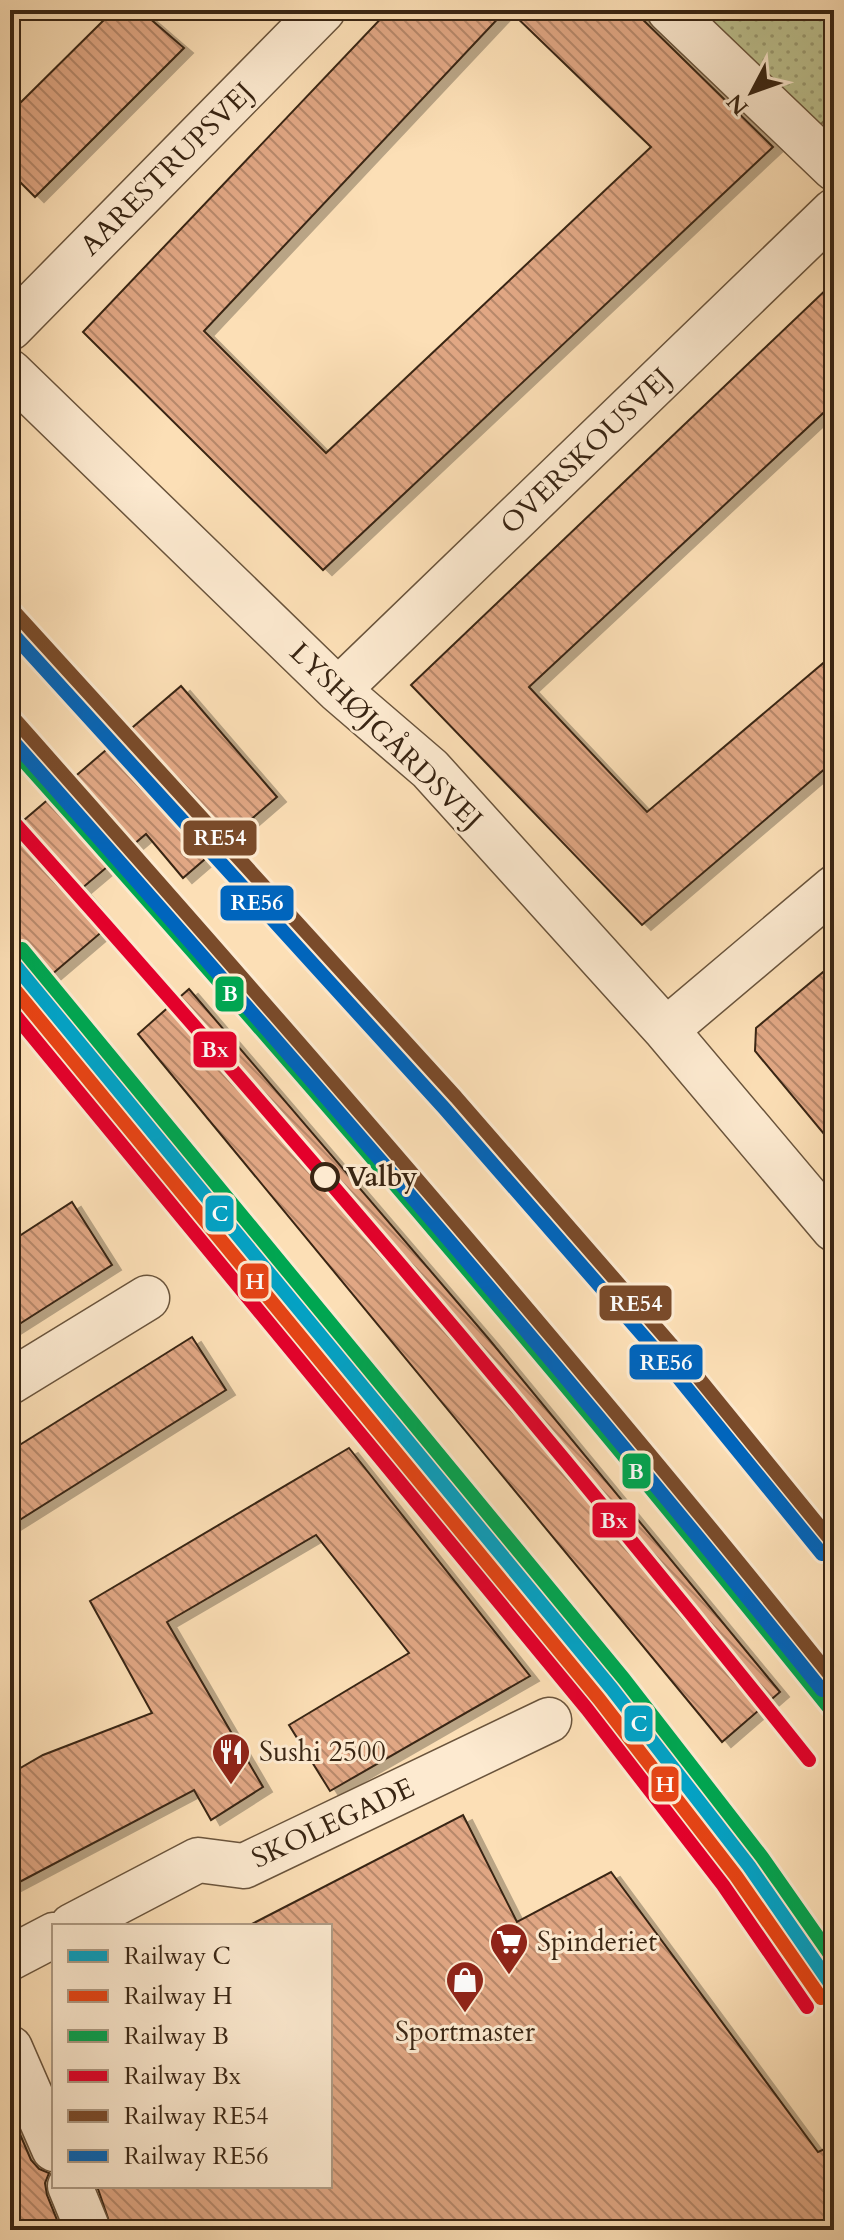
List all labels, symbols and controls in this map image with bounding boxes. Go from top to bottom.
north arrow [712,52,792,132]
street label: AARESTRUPSVEJ [72,74,262,264]
text: N [720,87,755,122]
street label: OVERSKOUSVEJ [492,359,680,543]
street label: LYSHØJGÅRDSVEJ [281,634,491,838]
line badge: RE54 [182,819,258,857]
text: RE54 [194,823,246,853]
line badge: RE56 [219,884,295,922]
text: RE56 [231,888,283,918]
line badge: B [214,975,245,1013]
text: B [222,979,238,1009]
line badge: Bx [192,1030,238,1069]
text: Bx [201,1035,229,1065]
place label: Valby [346,1158,418,1196]
marker: Valby [311,1163,339,1191]
line badge: C [204,1194,235,1233]
text: C [211,1199,229,1229]
line badge: H [239,1262,270,1300]
text: H [245,1267,265,1297]
line badge: RE54 [598,1284,673,1322]
text: RE54 [610,1289,662,1319]
line badge: RE56 [628,1343,704,1381]
text: RE56 [640,1348,692,1378]
line badge: B [621,1452,652,1490]
text: B [628,1457,644,1487]
line badge: Bx [591,1501,637,1539]
text: Bx [600,1506,628,1536]
line badge: C [623,1704,654,1743]
text: C [630,1709,648,1739]
restaurant icon: Sushi 2500 [210,1731,252,1786]
place label: Sushi 2500 [259,1733,386,1771]
line badge: H [650,1765,680,1803]
street label: SKOLEGADE [245,1769,421,1877]
text: H [655,1770,675,1800]
supermarket icon: Spinderiet [488,1921,530,1976]
place label: Spinderiet [537,1923,657,1961]
legend [52,1924,332,2188]
text: Railway C [124,1940,231,1973]
shop icon: Sportmaster [444,1959,486,2014]
text: Railway H [124,1980,233,2013]
place label: Sportmaster [395,2013,536,2051]
text: Railway B [124,2020,229,2053]
text: Railway Bx [124,2060,241,2093]
text: Railway RE54 [124,2100,269,2133]
text: Railway RE56 [124,2140,269,2173]

